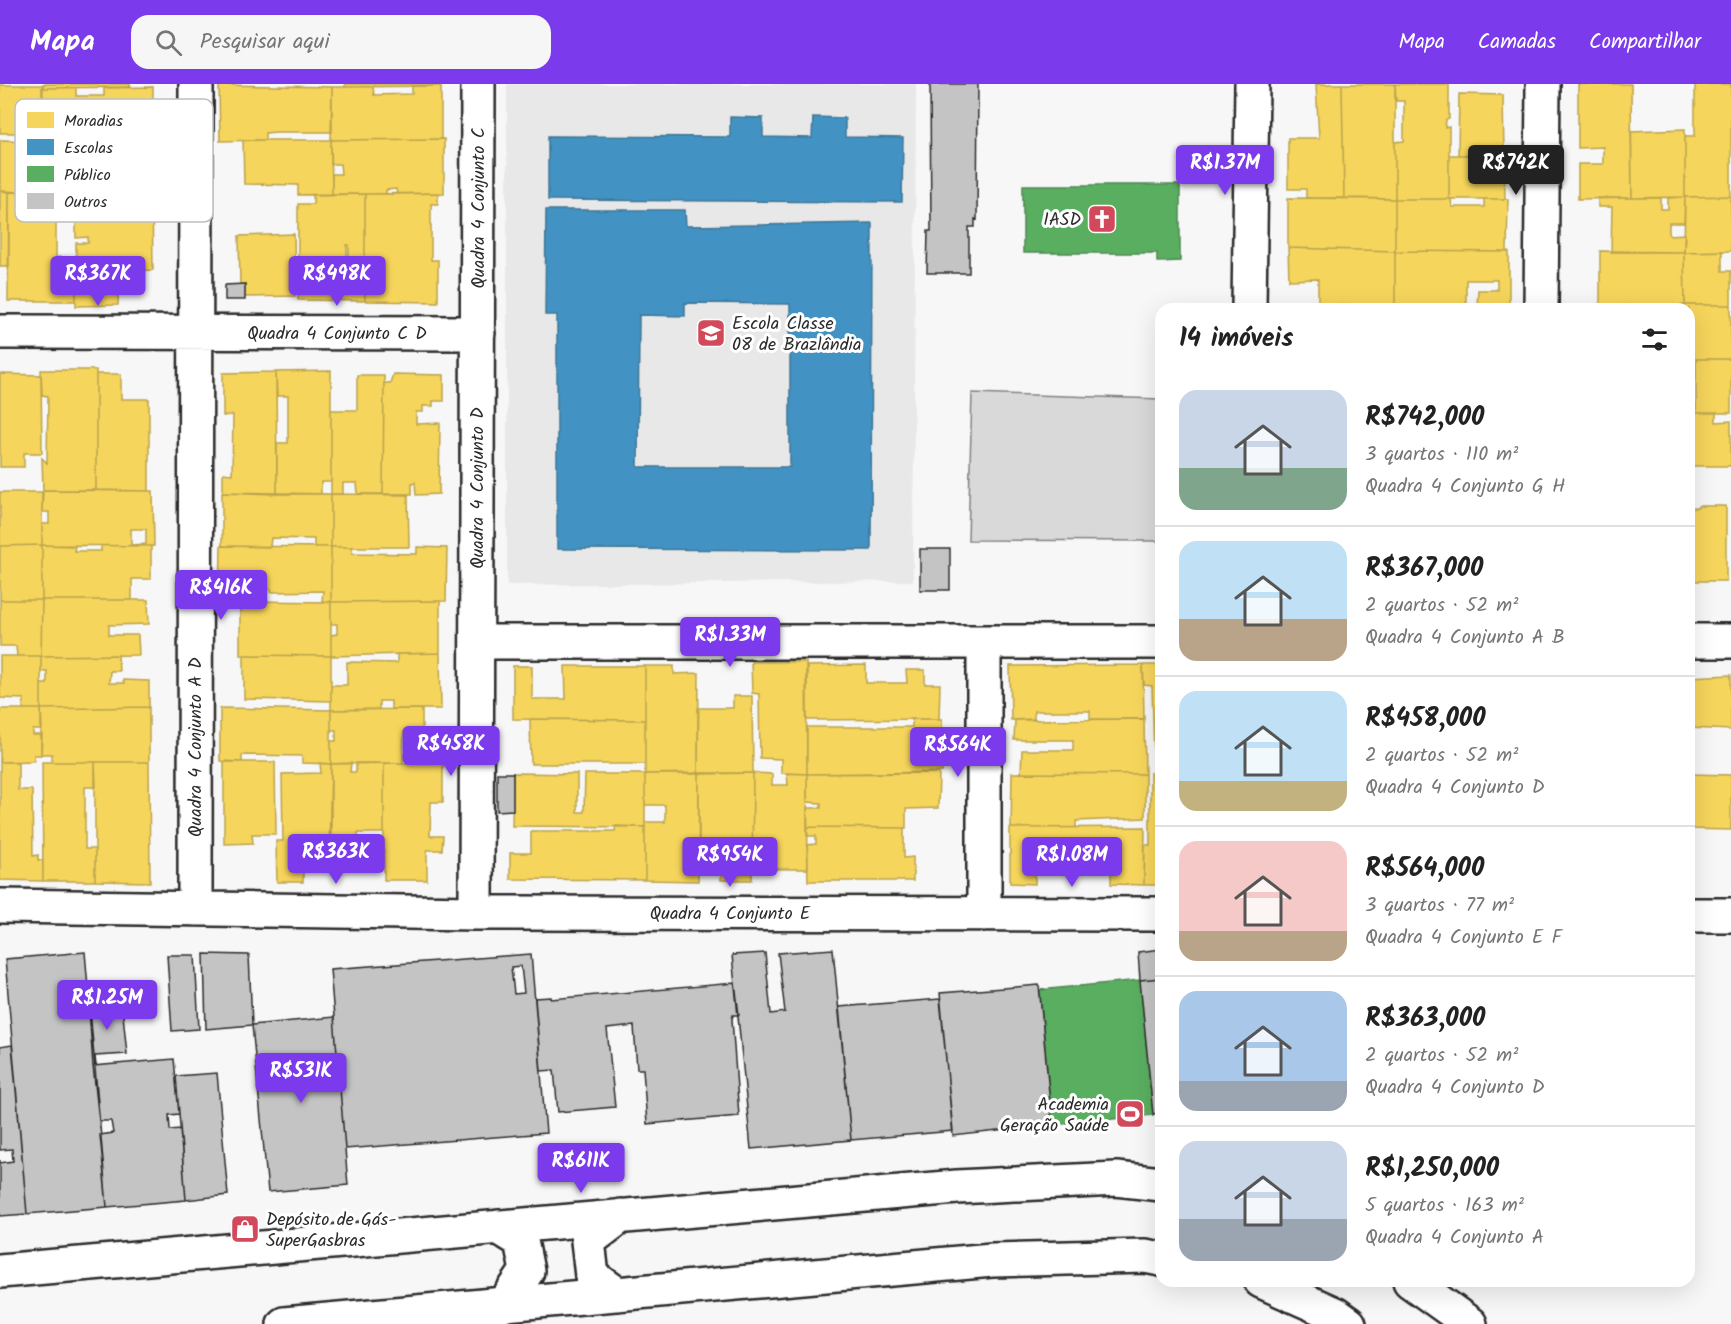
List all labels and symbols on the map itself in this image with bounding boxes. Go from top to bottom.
legend [15,99,213,222]
text: Moradias [64,109,123,134]
street label: Quadra 4 Conjunto C [465,128,494,288]
text: Escolas [64,136,113,161]
pin: R$1.37M [1170,145,1280,196]
pin: R$742K [1467,145,1565,196]
text: Público [64,163,111,188]
text: Outros [64,190,107,215]
church icon: IASD [1086,203,1118,235]
place label: IASD [1043,206,1081,235]
pin: R$367K [49,256,147,307]
pin: R$498K [288,256,386,307]
place label: Escola Classe 08 de Brazlândia [732,310,861,360]
school or university icon: Escola Classe 08 de Brazlândia [695,317,727,349]
street label: Quadra 4 Conjunto C D [247,320,427,349]
street label: Quadra 4 Conjunto D [464,407,493,569]
pin: R$416K [172,570,270,621]
pin: R$1.33M [675,617,785,668]
street label: Quadra 4 Conjunto A D [182,657,211,837]
pin: R$458K [402,726,500,777]
pin: R$564K [909,727,1007,778]
pin: R$363K [287,834,385,885]
pin: R$954K [681,837,779,888]
pin: R$1.08M [1017,837,1127,888]
street label: Quadra 4 Conjunto E [650,900,811,929]
pin: R$1.25M [52,980,162,1031]
pin: R$531K [252,1053,350,1104]
place label: Academia Geração Saúde [1000,1091,1109,1141]
sports icon: Academia Geração Saúde [1114,1098,1146,1130]
pin: R$611K [532,1143,630,1194]
place label: Depósito de Gás- SuperGasbras [266,1206,396,1256]
shop icon: Depósito de Gás- SuperGasbras [229,1213,261,1245]

